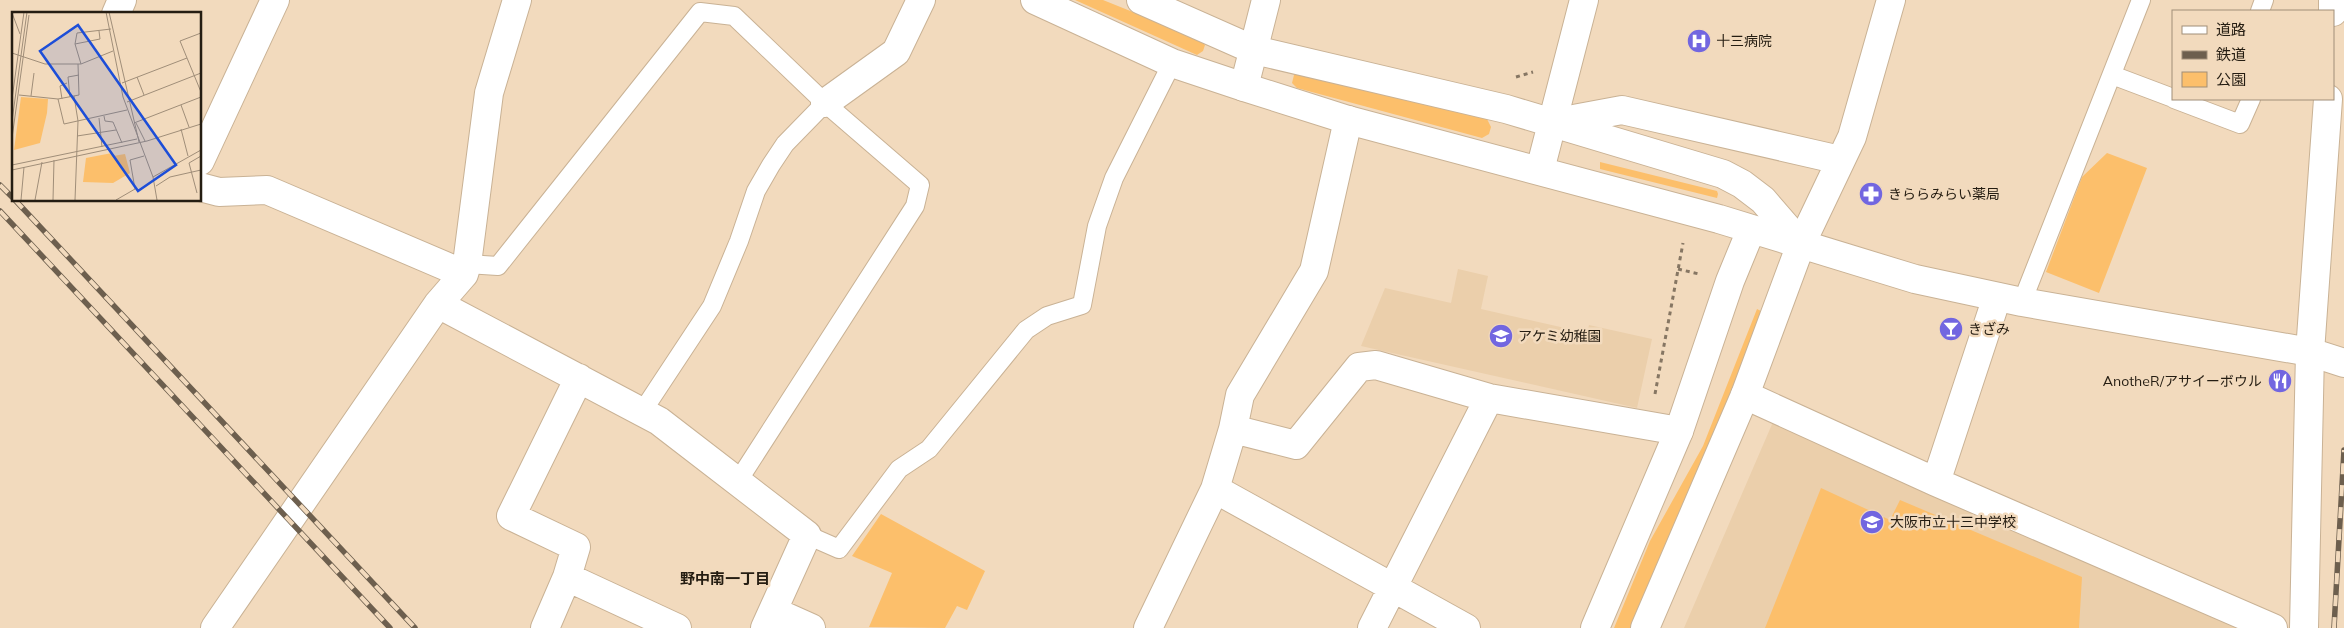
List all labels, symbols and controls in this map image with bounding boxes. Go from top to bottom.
legend [2172,10,2334,100]
inset map [12,12,201,201]
text: 道路 [2216,20,2246,39]
hospital icon: 十三病院 [1686,28,1712,54]
place label: 十三病院 [1716,32,1772,50]
text: 鉄道 [2216,45,2246,64]
text: 公園 [2216,70,2246,89]
pharmacy icon: きららみらい薬局 [1858,181,1884,207]
place label: きららみらい薬局 [1888,185,2000,203]
bar icon: きざみ [1938,316,1964,342]
place label: きざみ [1968,320,2010,338]
school or university icon: アケミ幼稚園 [1488,323,1514,349]
place label: アケミ幼稚園 [1518,327,1602,345]
restaurant icon: AnotheR/アサイーボウル [2267,368,2293,394]
place label: AnotheR/アサイーボウル [2103,372,2262,390]
school or university icon: 大阪市立十三中学校 [1859,509,1885,535]
place label: 大阪市立十三中学校 [1890,513,2016,531]
district label: 野中南一丁目 [680,569,770,588]

